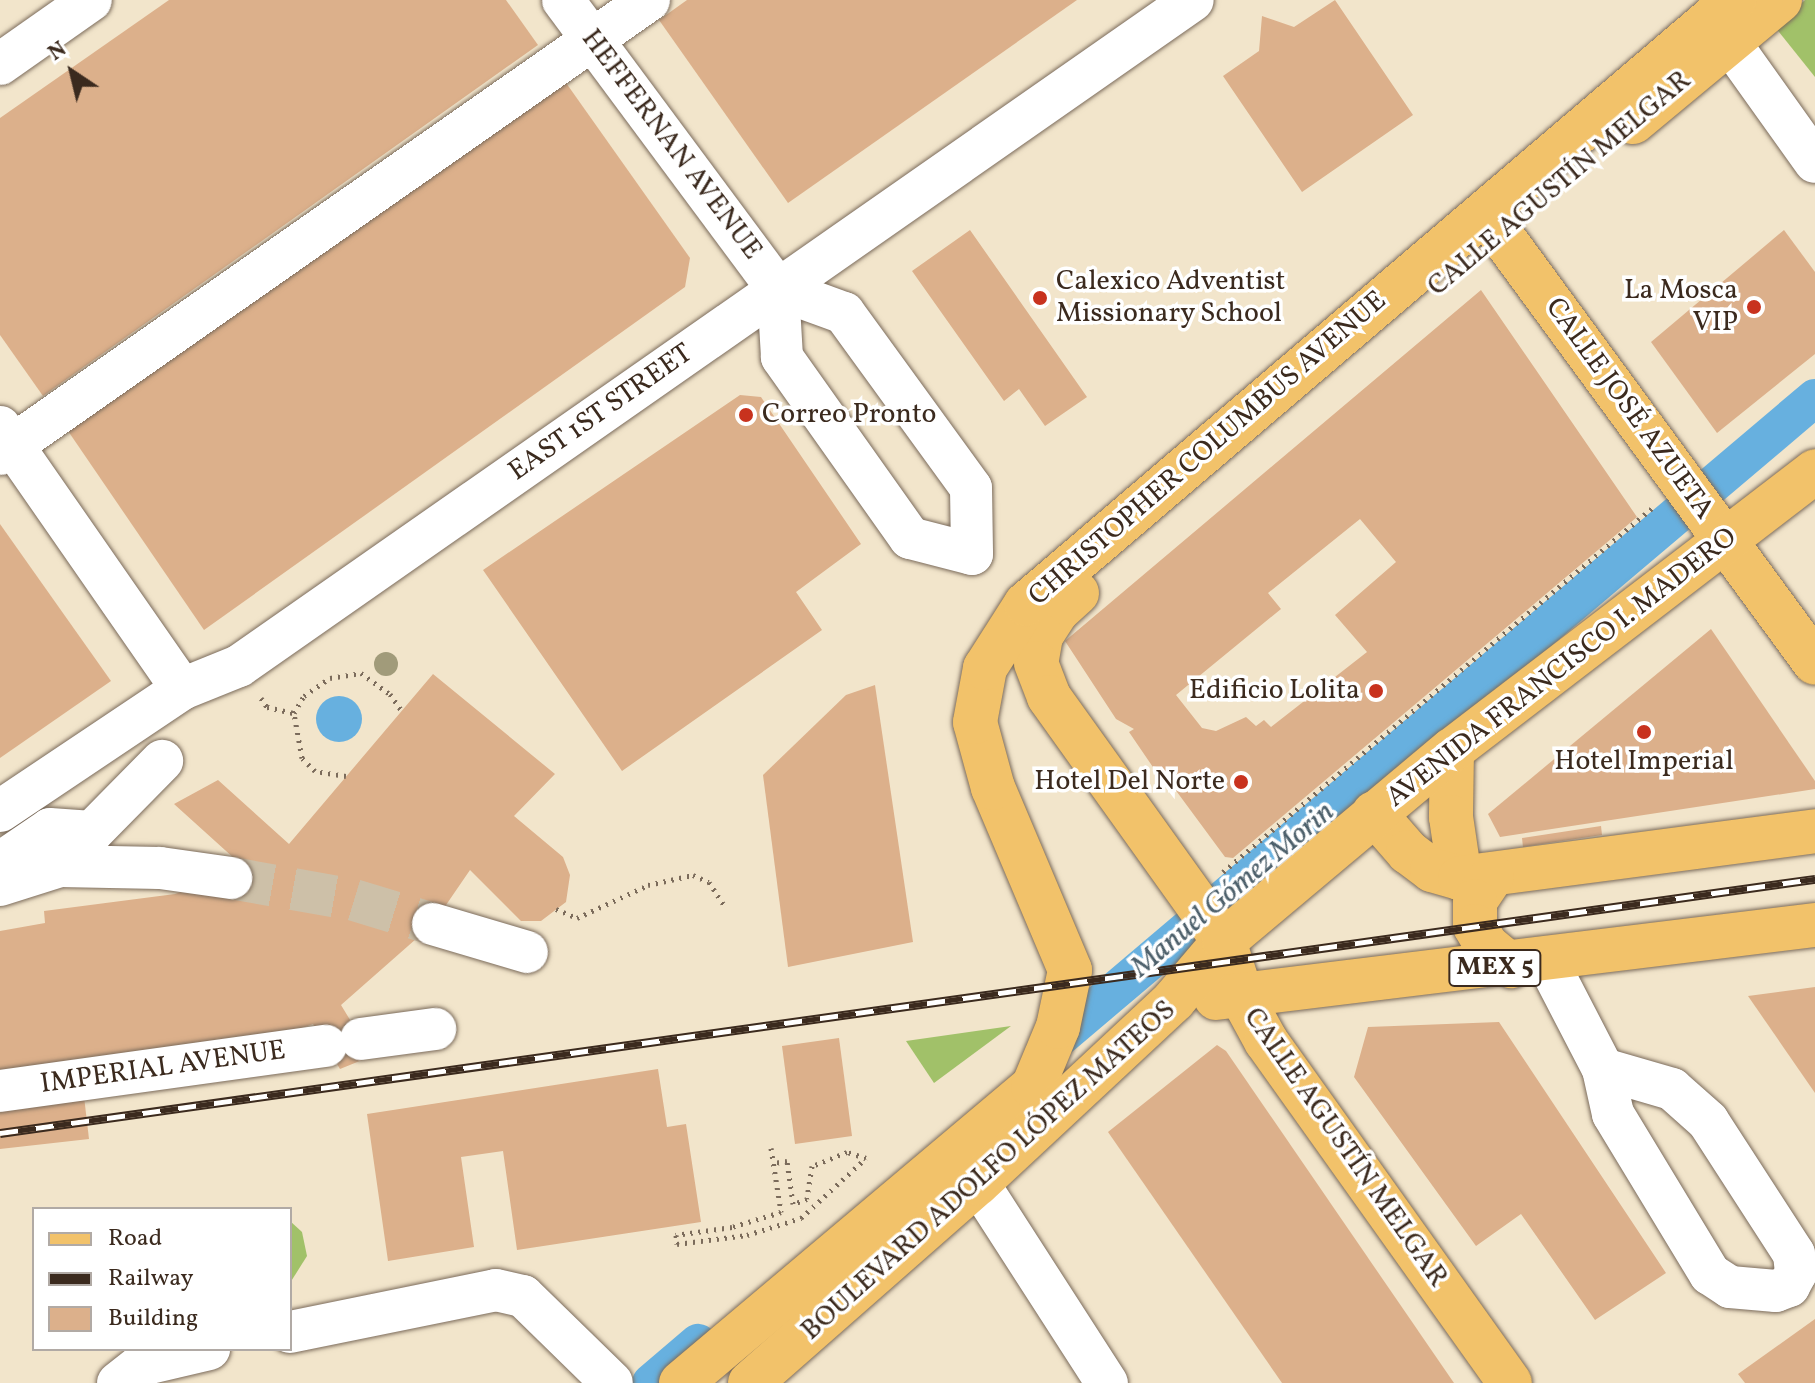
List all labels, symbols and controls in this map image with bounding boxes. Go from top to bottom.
street label: HEFFERNAN AVENUE [573,23,769,267]
north arrow [32,32,112,112]
text: N [43,35,73,69]
street label: CALLE AGUSTÍN MELGAR [1422,64,1698,304]
place label: Calexico Adventist Missionary School [1056,265,1285,331]
place label: La Mosca VIP [1624,274,1738,340]
street label: CHRISTOPHER COLUMBUS AVENUE [1022,285,1394,613]
marker: Calexico Adventist Missionary School [1031,289,1049,307]
street label: CALLE JOSÉ AZUETA [1537,292,1721,526]
marker: La Mosca VIP [1745,298,1763,316]
street label: EAST 1ST STREET [502,337,700,489]
place label: Correo Pronto [762,398,936,432]
marker: Correo Pronto [737,406,755,424]
street label: AVENIDA FRANCISCO I. MADERO [1380,521,1744,815]
place label: Edificio Lolita [1189,674,1360,708]
marker: Edificio Lolita [1367,682,1385,700]
marker: Hotel Imperial [1635,723,1653,741]
place label: Hotel Imperial [1554,745,1734,779]
place label: Hotel Del Norte [1034,765,1225,799]
marker: Hotel Del Norte [1232,773,1250,791]
water label: Manuel Gómez Morin [1124,794,1342,986]
road number: MEX 5 [1447,946,1543,990]
street label: BOULEVARD ADOLFO LÓPEZ MATEOS [795,994,1183,1348]
street label: CALLE AGUSTÍN MELGAR [1236,1002,1454,1294]
street label: IMPERIAL AVENUE [38,1034,288,1102]
legend [32,1207,292,1351]
text: Road [108,1222,162,1256]
text: Railway [108,1262,194,1296]
text: Building [108,1302,198,1336]

